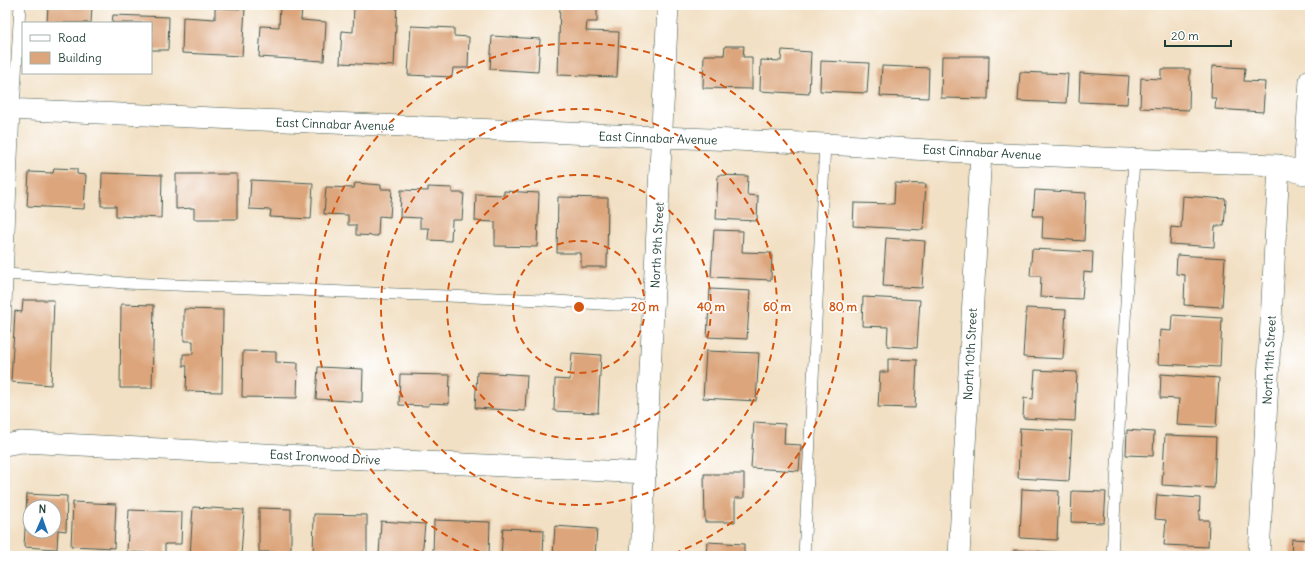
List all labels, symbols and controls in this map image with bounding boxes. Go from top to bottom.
legend [22,22,152,74]
scale bar [1165,22,1231,48]
text: 20 m [1171,28,1199,43]
text: Road [58,30,86,45]
text: Building [58,50,102,65]
street label: East Cinnabar Avenue [275,114,395,134]
street label: East Cinnabar Avenue [598,128,718,148]
street label: East Cinnabar Avenue [922,141,1042,163]
street label: North 9th Street [647,201,667,289]
text: 20 m [631,299,659,314]
text: 40 m [697,299,726,314]
text: 60 m [763,299,792,314]
text: 80 m [829,299,858,314]
centre of rings [572,300,586,314]
street label: North 10th Street [960,308,980,400]
street label: North 11th Street [1259,315,1279,405]
street label: East Ironwood Drive [269,447,381,467]
north arrow [22,499,62,539]
text: N [38,502,46,516]

